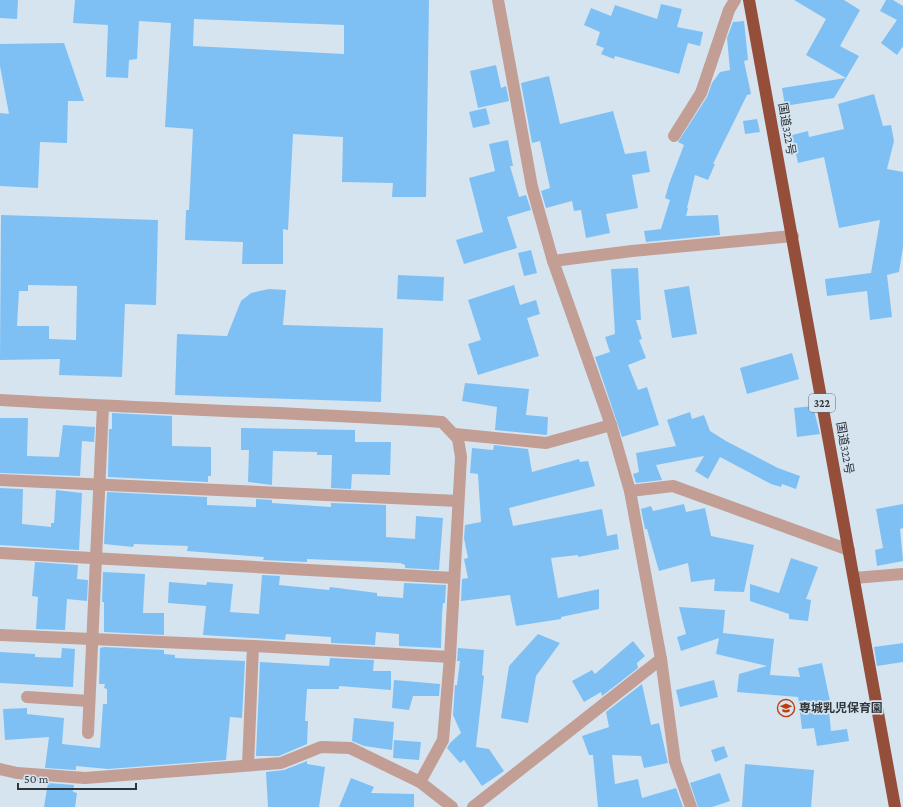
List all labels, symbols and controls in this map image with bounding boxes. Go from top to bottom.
street label: 国道322号 [776,102,798,156]
road number: 322 [809,394,835,412]
street label: 国道322号 [834,421,856,475]
school or university icon: 専城乳児保育園 [776,698,796,718]
place label: 専城乳児保育園 [799,701,883,715]
scale bar [18,765,136,791]
text: 50 m [24,772,49,786]

